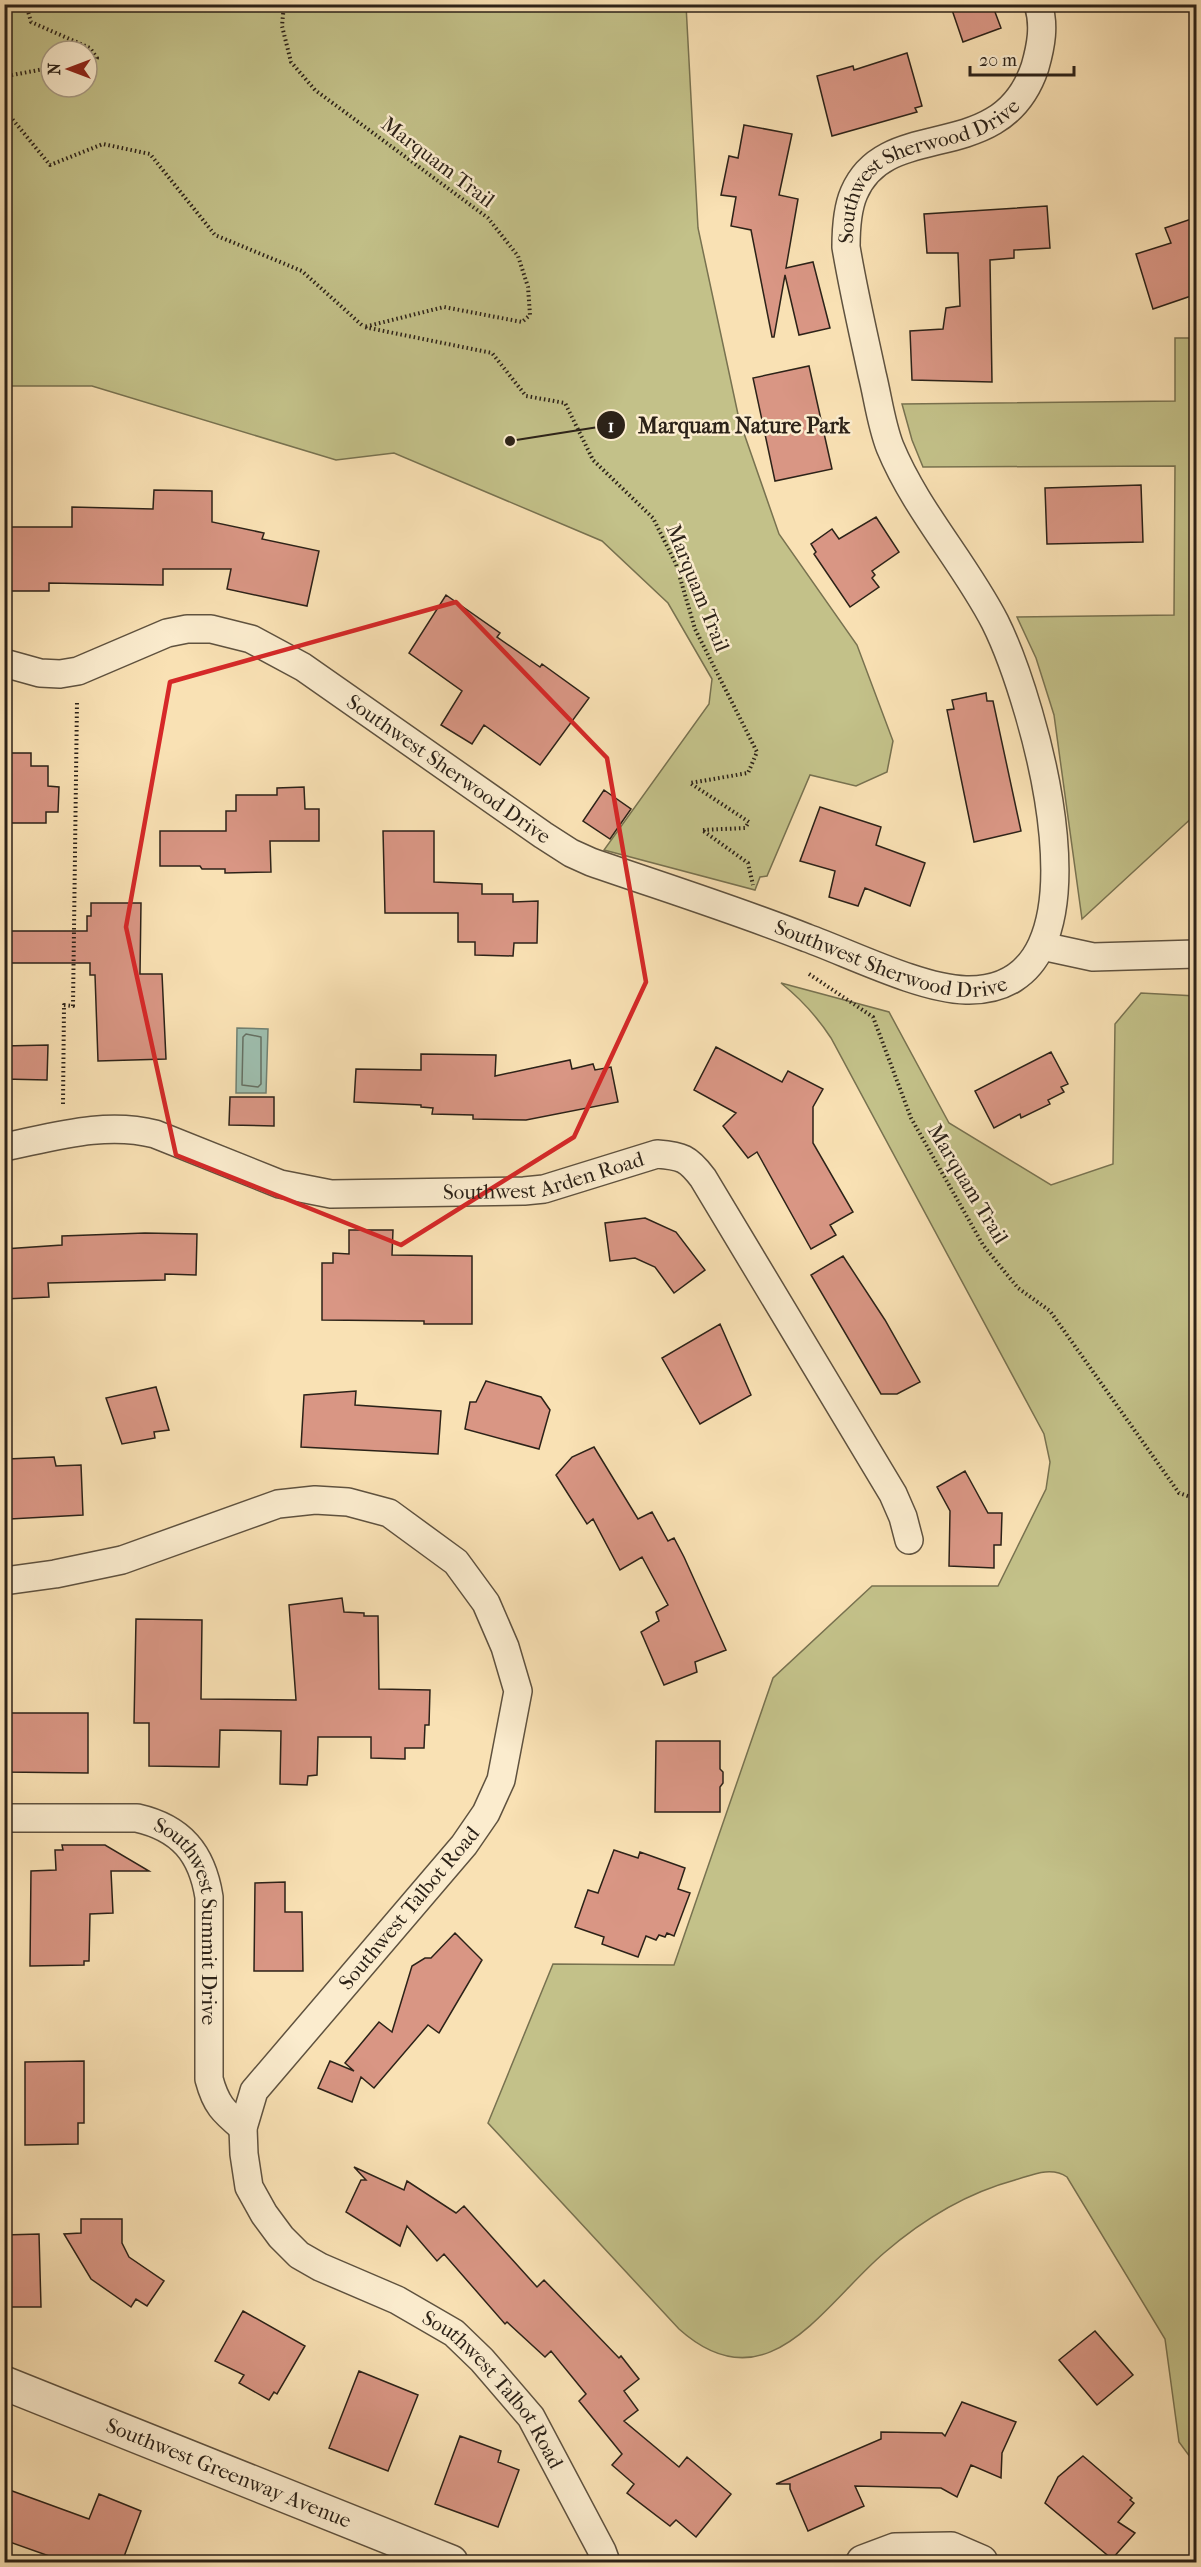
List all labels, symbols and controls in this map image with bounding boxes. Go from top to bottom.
north arrow [39,39,99,99]
scale bar [970,39,1074,77]
text: 20 m [979,50,1017,71]
text: N [45,62,64,75]
street label: Southwest Sherwood Drive [834,94,1024,244]
street label: Marquam Trail [377,112,500,213]
callout: Marquam Nature Park [596,405,862,445]
text: Marquam Nature Park [637,413,851,439]
text: 1 [608,416,614,437]
street label: Marquam Trail [661,521,735,656]
street label: Southwest Sherwood Drive [342,689,555,849]
street label: Southwest Sherwood Drive [771,915,1011,1002]
street label: Marquam Trail [923,1120,1013,1248]
street label: Southwest Arden Road [443,1147,647,1204]
street label: Southwest Summit Drive [150,1812,221,2025]
street label: Southwest Talbot Road [334,1821,485,1994]
street label: Southwest Talbot Road [418,2305,568,2473]
street label: Southwest Greenway Avenue [103,2413,355,2533]

